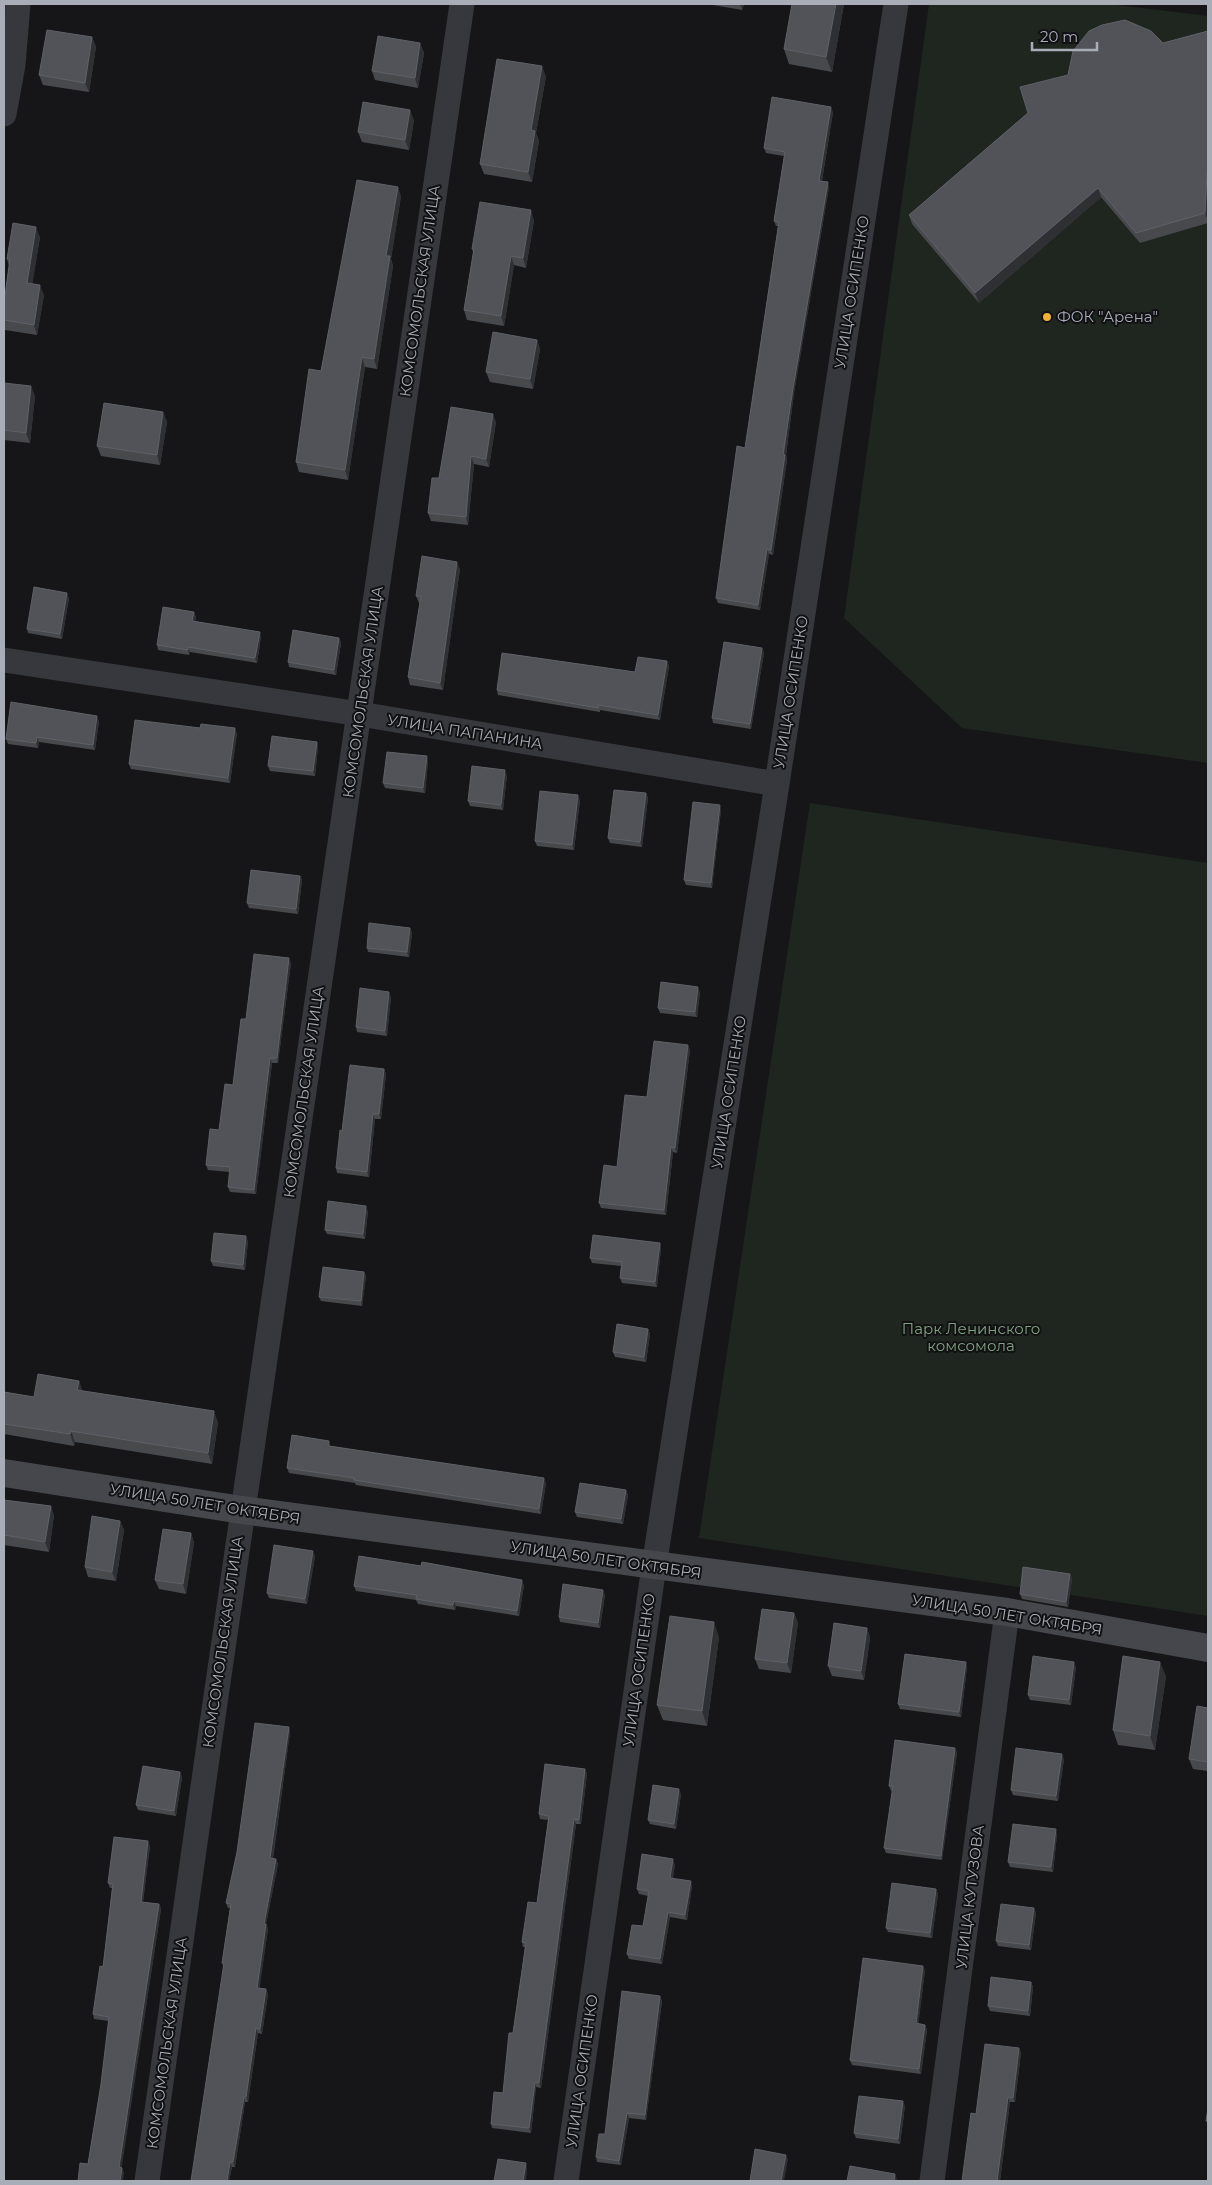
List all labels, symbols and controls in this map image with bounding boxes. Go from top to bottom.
scale bar [1032,20,1097,52]
text: 20 m [1040,27,1078,46]
street label: КОМСОМОЛЬСКАЯ УЛИЦА [395,184,444,398]
street label: УЛИЦА ОСИПЕНКО [830,214,873,370]
place label: ФОК "Арена" [1057,307,1158,326]
marker: ФОК "Арена" [1041,311,1053,323]
street label: КОМСОМОЛЬСКАЯ УЛИЦА [338,585,387,799]
street label: УЛИЦА ОСИПЕНКО [769,614,812,770]
street label: УЛИЦА ПАПАНИНА [386,710,544,753]
street label: КОМСОМОЛЬСКАЯ УЛИЦА [279,985,328,1199]
street label: УЛИЦА ОСИПЕНКО [707,1014,750,1170]
park label: Парк Ленинского комсомола [902,1319,1040,1355]
street label: УЛИЦА 50 ЛЕТ ОКТЯБРЯ [109,1479,302,1528]
street label: КОМСОМОЛЬСКАЯ УЛИЦА [198,1535,247,1749]
street label: УЛИЦА 50 ЛЕТ ОКТЯБРЯ [509,1537,703,1582]
street label: УЛИЦА 50 ЛЕТ ОКТЯБРЯ [911,1590,1104,1639]
street label: УЛИЦА ОСИПЕНКО [618,1592,659,1748]
street label: УЛИЦА КУТУЗОВА [951,1824,988,1970]
street label: КОМСОМОЛЬСКАЯ УЛИЦА [142,1936,191,2150]
street label: УЛИЦА ОСИПЕНКО [561,1993,602,2149]

